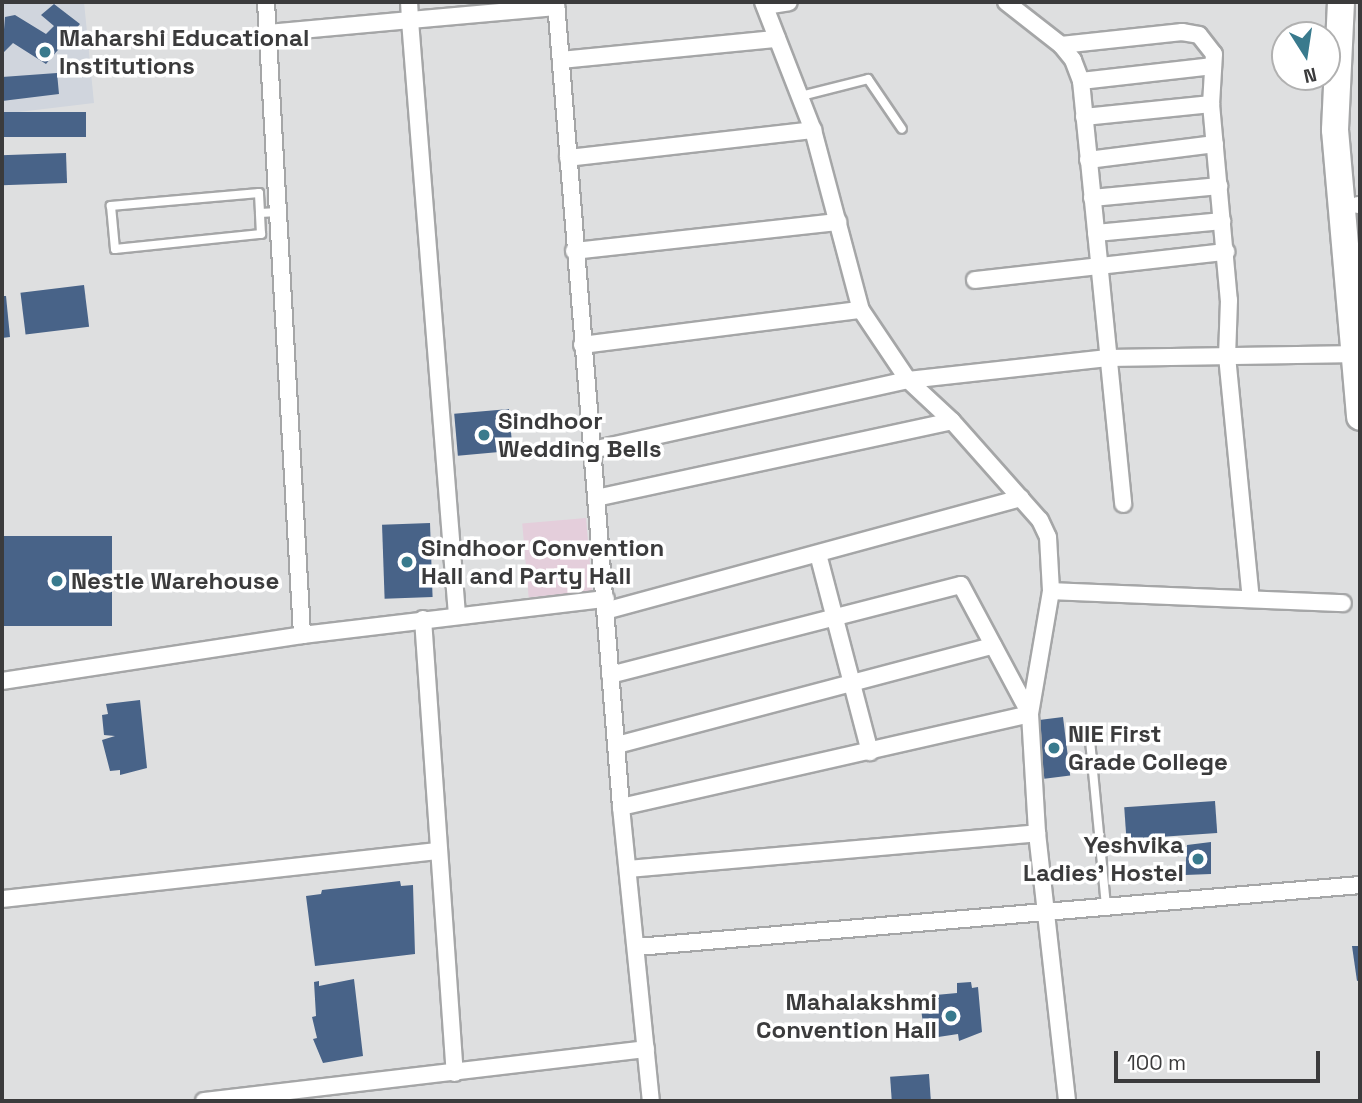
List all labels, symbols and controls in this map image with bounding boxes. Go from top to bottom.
north arrow [1271,21,1341,91]
place label: Maharshi Educational Institutions [59,24,309,80]
marker: Maharshi Educational Institutions [37,44,53,60]
text: N [1301,62,1319,89]
place label: Sindhoor Wedding Bells [498,407,662,463]
marker: Sindhoor Wedding Bells [476,427,492,443]
place label: Sindhoor Convention Hall and Party Hall [421,534,664,590]
marker: Sindhoor Convention Hall and Party Hall [399,554,415,570]
place label: Nestle Warehouse [71,567,279,595]
marker: Nestle Warehouse [49,573,65,589]
place label: NIE First Grade College [1068,720,1228,776]
marker: NIE First Grade College [1046,740,1062,756]
place label: Yeshvika Ladies' Hostel [1023,831,1184,887]
marker: Yeshvika Ladies' Hostel [1190,851,1206,867]
place label: Mahalakshmi Convention Hall [756,988,937,1044]
marker: Mahalakshmi Convention Hall [943,1008,959,1024]
scale bar [1117,1036,1324,1080]
text: 100 m [1127,1049,1186,1076]

